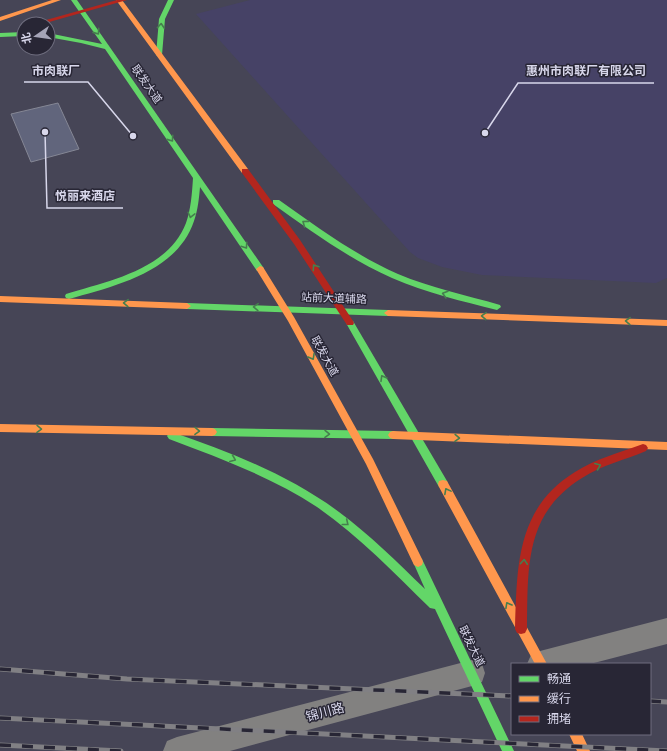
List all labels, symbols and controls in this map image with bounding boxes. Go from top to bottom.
north arrow [16,16,56,56]
one-way arrow [156,23,165,29]
one-way arrow [92,28,100,35]
text: 北 [19,32,33,45]
callout: 市肉联厂 [24,58,88,82]
callout: 惠州市肉联厂有限公司 [518,59,654,83]
street label: 联发大道 [129,63,165,105]
text: 市肉联厂 [32,64,80,78]
text: 惠州市肉联厂有限公司 [526,64,646,78]
one-way arrow [166,135,174,142]
callout: 悦丽来酒店 [47,184,123,208]
text: 悦丽来酒店 [55,189,115,203]
one-way arrow [188,212,196,218]
one-way arrow [302,221,309,228]
one-way arrow [240,242,248,249]
one-way arrow [312,264,320,271]
one-way arrow [442,290,449,299]
street label: 站前大道辅路 [301,291,367,305]
one-way arrow [123,299,129,307]
one-way arrow [253,303,259,312]
one-way arrow [481,312,487,320]
one-way arrow [625,317,631,326]
street label: 联发大道 [309,334,341,378]
one-way arrow [308,353,315,360]
one-way arrow [380,375,387,382]
one-way arrow [36,425,42,433]
one-way arrow [194,427,200,435]
one-way arrow [324,430,330,438]
one-way arrow [454,434,460,442]
one-way arrow [230,455,237,463]
one-way arrow [595,463,602,471]
one-way arrow [444,488,452,495]
one-way arrow [341,519,348,526]
one-way arrow [520,559,529,565]
one-way arrow [506,602,513,610]
street label: 联发大道 [457,624,487,668]
legend [511,663,651,735]
text: 畅通 [547,672,571,686]
text: 缓行 [547,692,571,706]
street label: 锦川路 [304,700,346,724]
text: 拥堵 [547,712,571,726]

